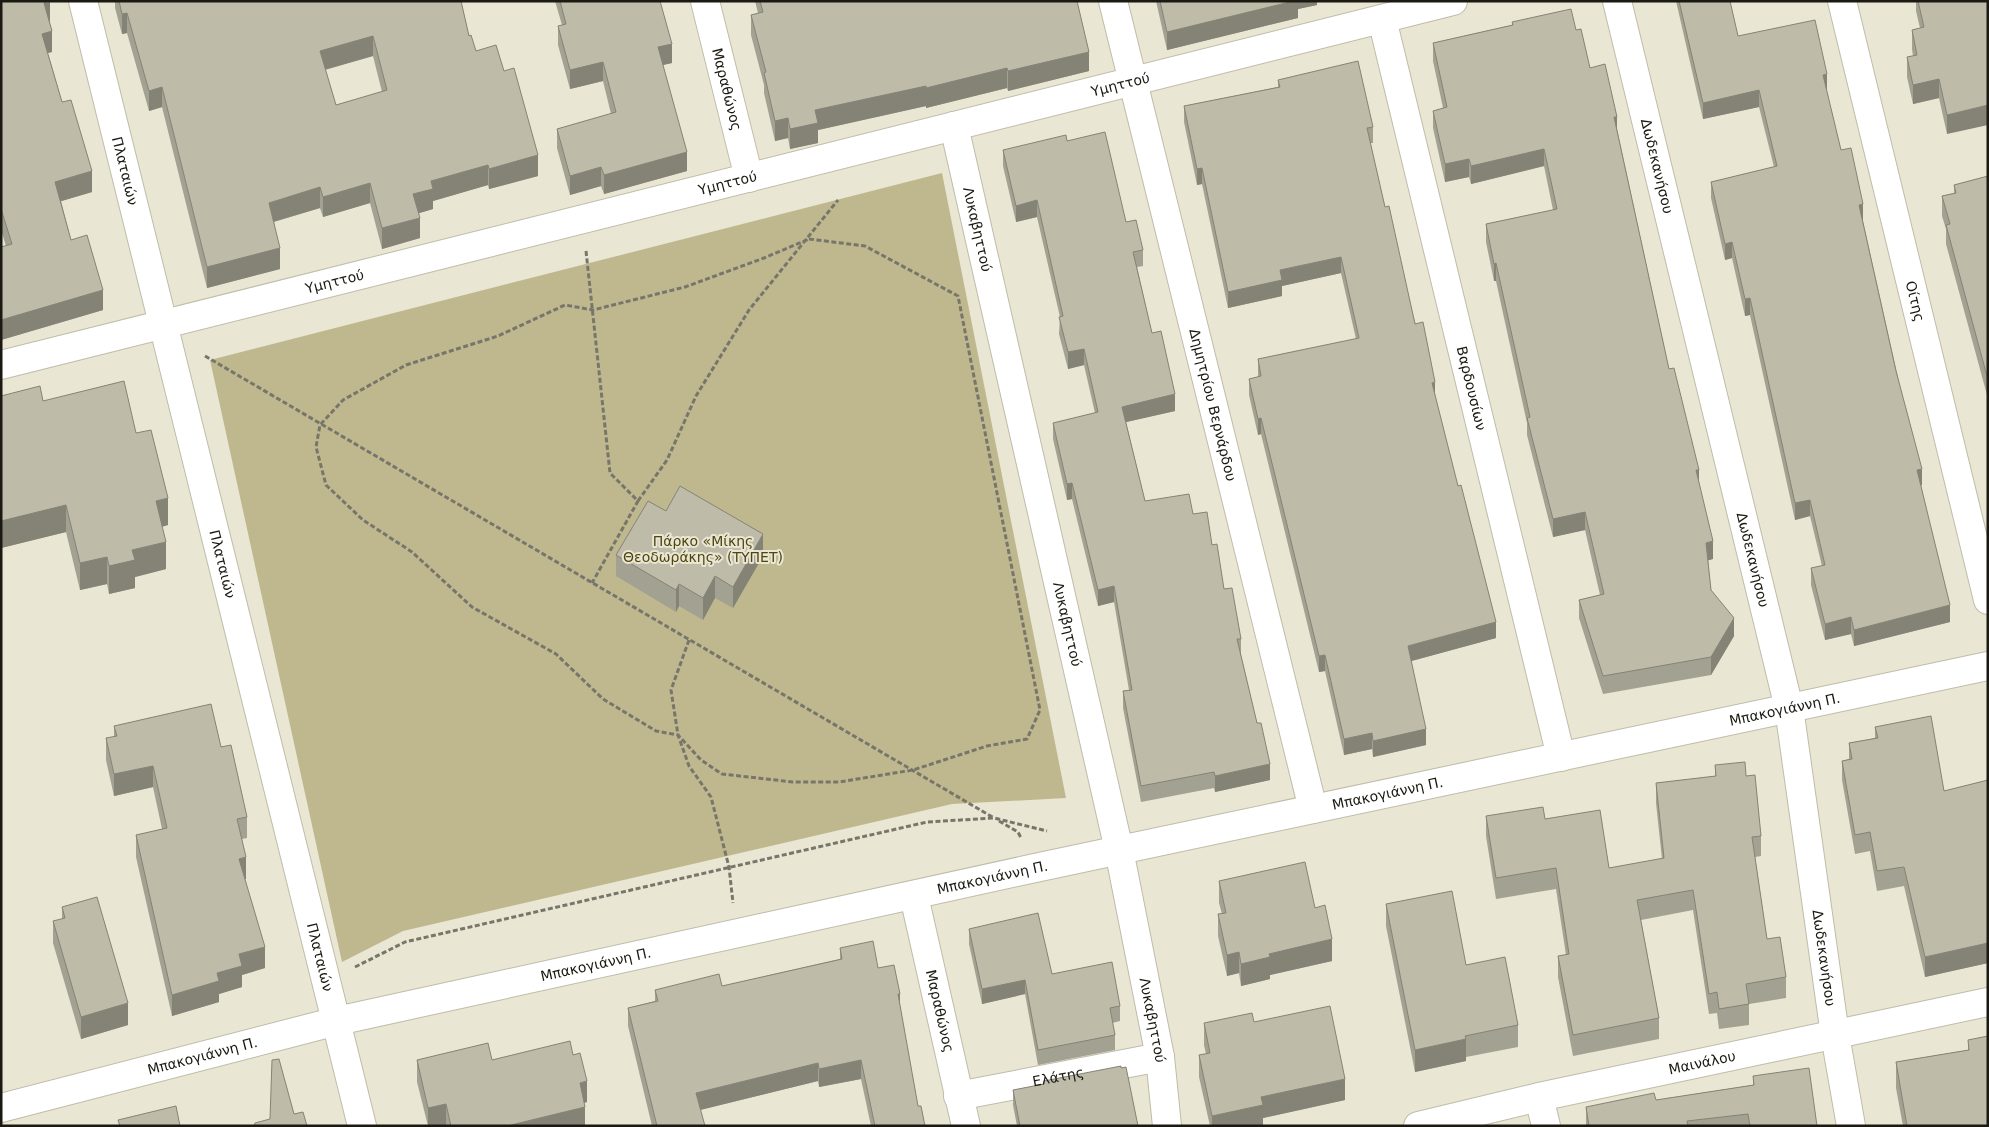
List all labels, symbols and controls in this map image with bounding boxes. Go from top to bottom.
street label: Μαραθώνος [709,46,745,132]
street label: Υμηττού [1088,69,1151,100]
street label: Δωδεκανήσου [1638,117,1676,215]
street label: Πλαταιών [109,135,141,207]
street label: Υμηττού [696,168,759,198]
street label: Λυκαβηττού [960,185,995,273]
street label: Υμηττού [303,266,366,297]
street label: Οίτης [1903,279,1928,323]
street label: Δημητρίου Βερνάρδου [1186,327,1240,483]
street label: Βαρδουσίων [1454,345,1490,432]
street label: Δωδεκανήσου [1734,511,1772,609]
street label: Πλαταιών [206,528,239,600]
park label: Πάρκο «Μίκης Θεοδωράκης» (ΤΥΠΕΤ) [623,533,783,565]
street label: Λυκαβηττού [1050,580,1085,668]
street label: Μπακογιάννη Π. [1728,690,1842,729]
street label: Μπακογιάννη Π. [1331,774,1444,813]
street label: Μπακογιάννη Π. [936,858,1049,897]
street label: Δωδεκανήσου [1809,909,1839,1007]
street label: Πλαταιών [304,921,336,993]
street label: Μπακογιάννη Π. [539,944,653,984]
street label: Μαραθώνος [923,968,957,1054]
street label: Λυκαβηττού [1136,976,1169,1063]
street label: Μπακογιάννη Π. [146,1034,259,1078]
street label: Μαινάλου [1667,1048,1737,1077]
street label: Ελάτης [1031,1064,1085,1089]

